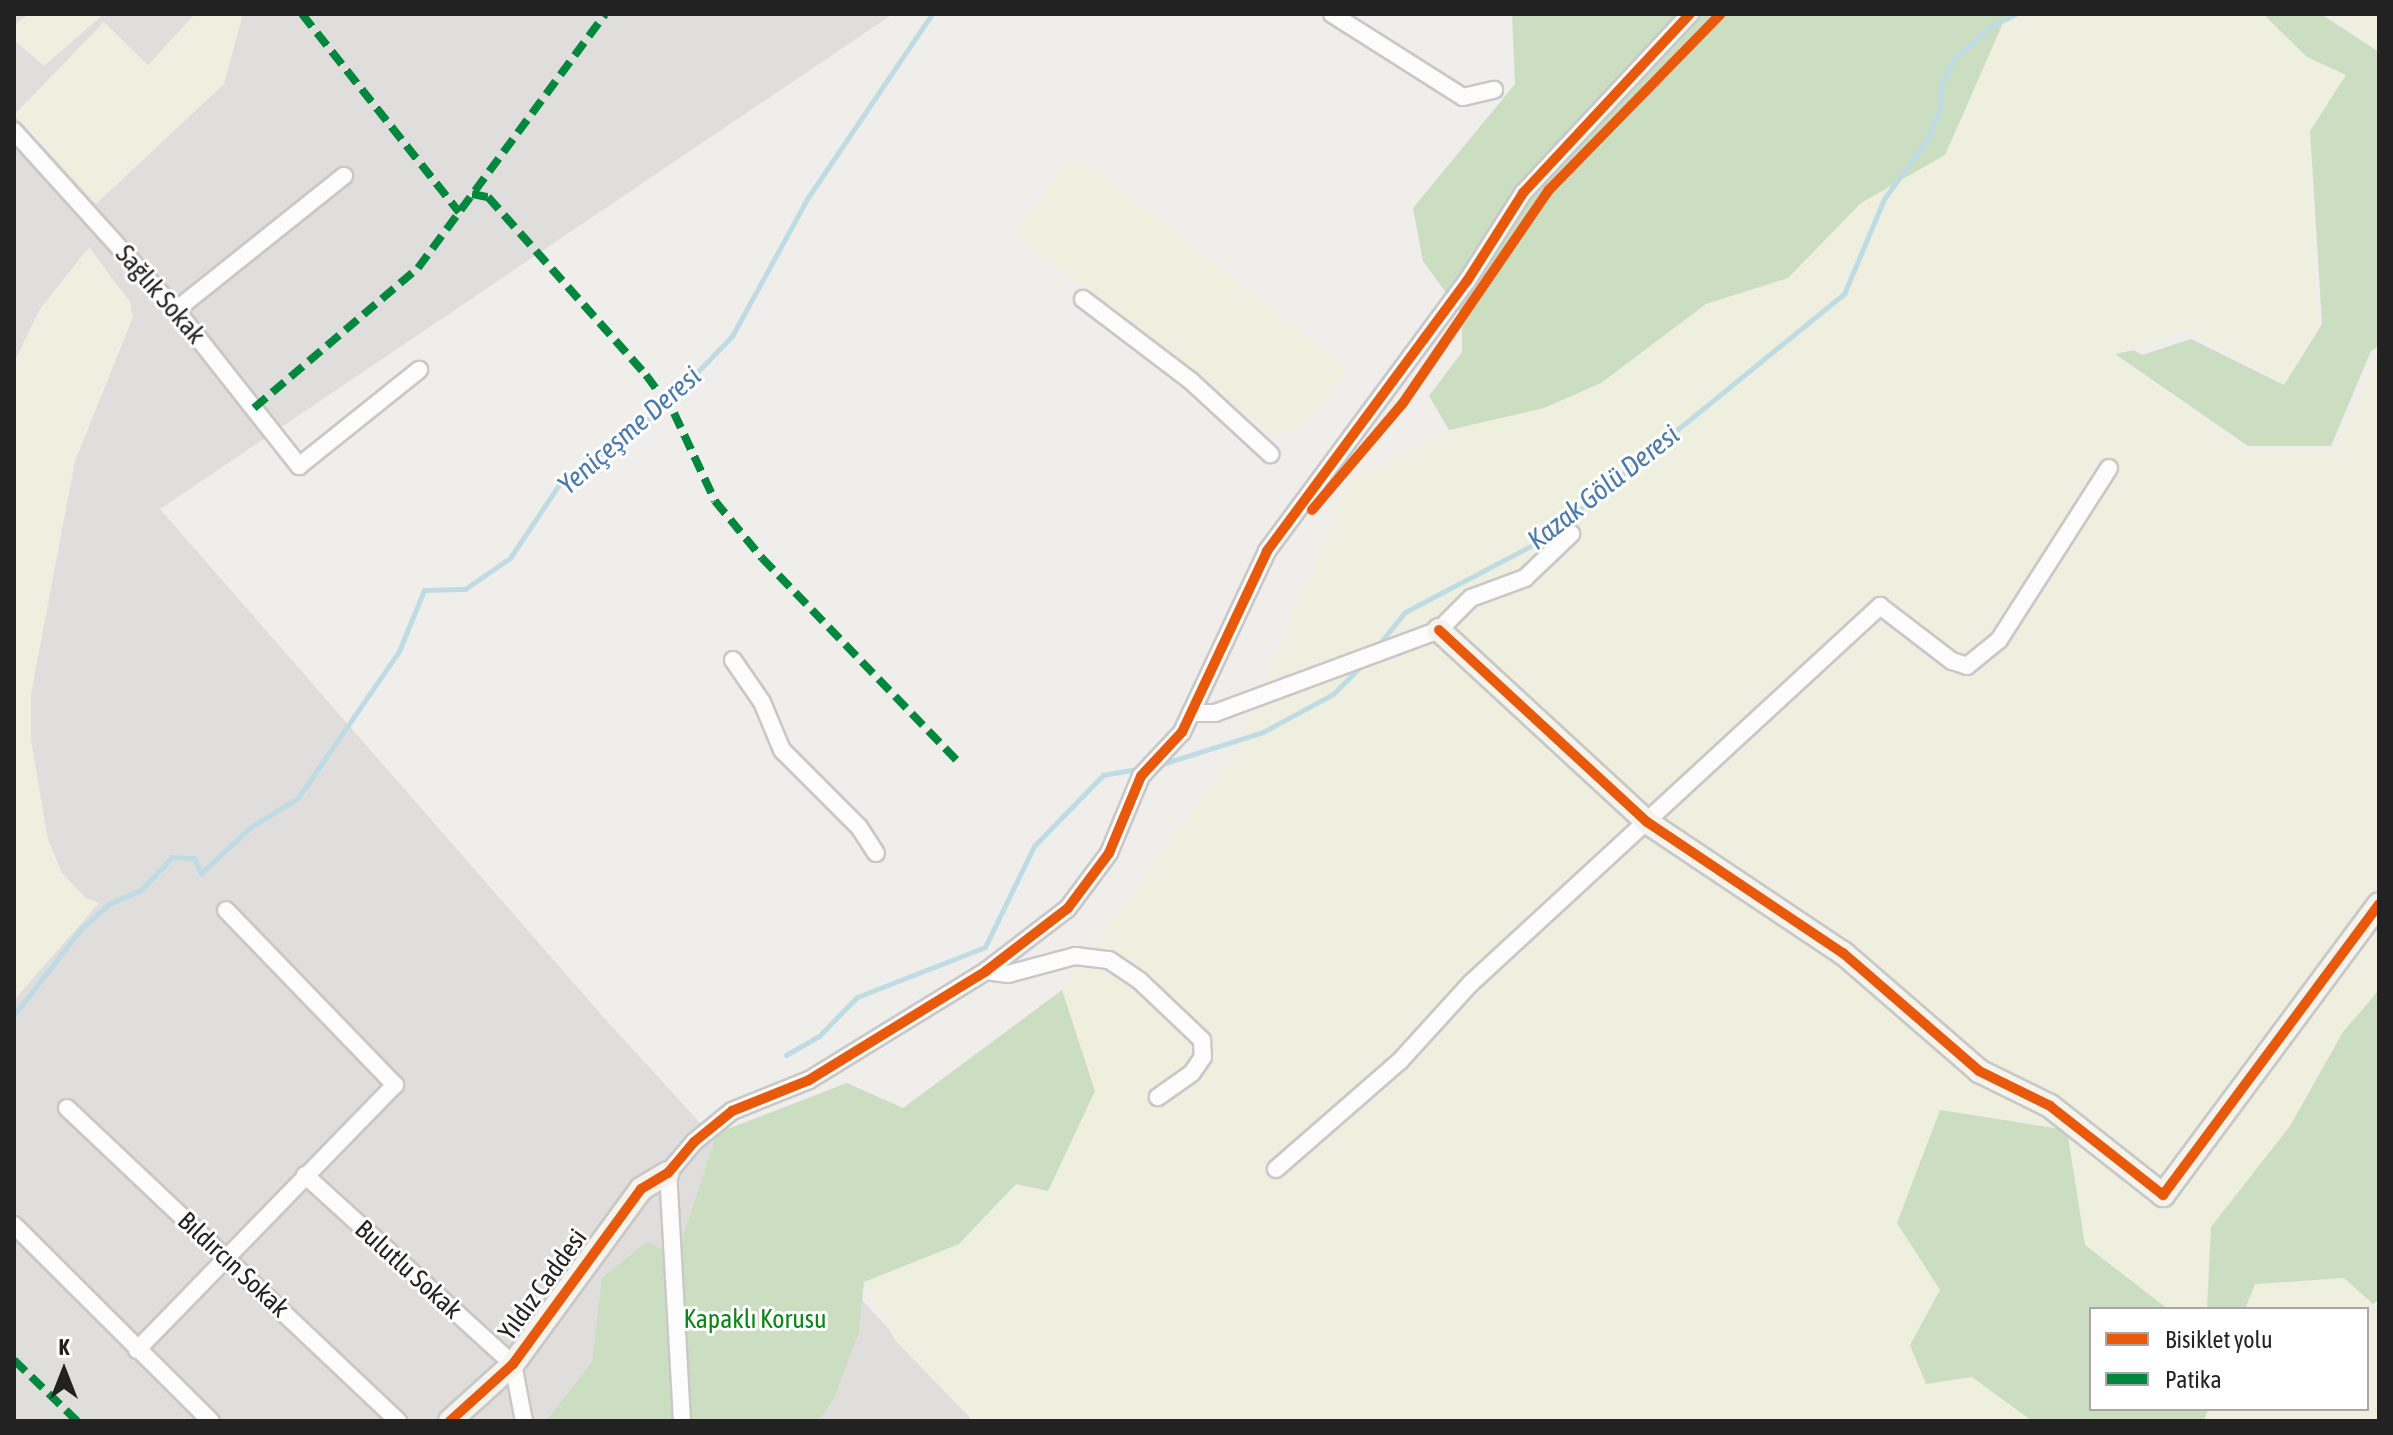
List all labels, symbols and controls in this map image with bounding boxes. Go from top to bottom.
street label: Sağlık Sokak [109,239,211,351]
water label: Yeniçeşme Deresi [551,359,707,501]
water label: Kazak Gölü Deresi [1521,417,1685,557]
street label: Bıldırcın Sokak [171,1206,295,1324]
street label: Bulutlu Sokak [348,1214,468,1326]
street label: Yıldız Caddesi [492,1223,594,1347]
park label: Kapaklı Korusu [684,1304,826,1336]
legend [2089,1307,2369,1411]
text: Bisiklet yolu [2165,1326,2273,1353]
north arrow [24,1331,104,1411]
text: K [59,1334,69,1360]
text: Patika [2165,1366,2222,1393]

